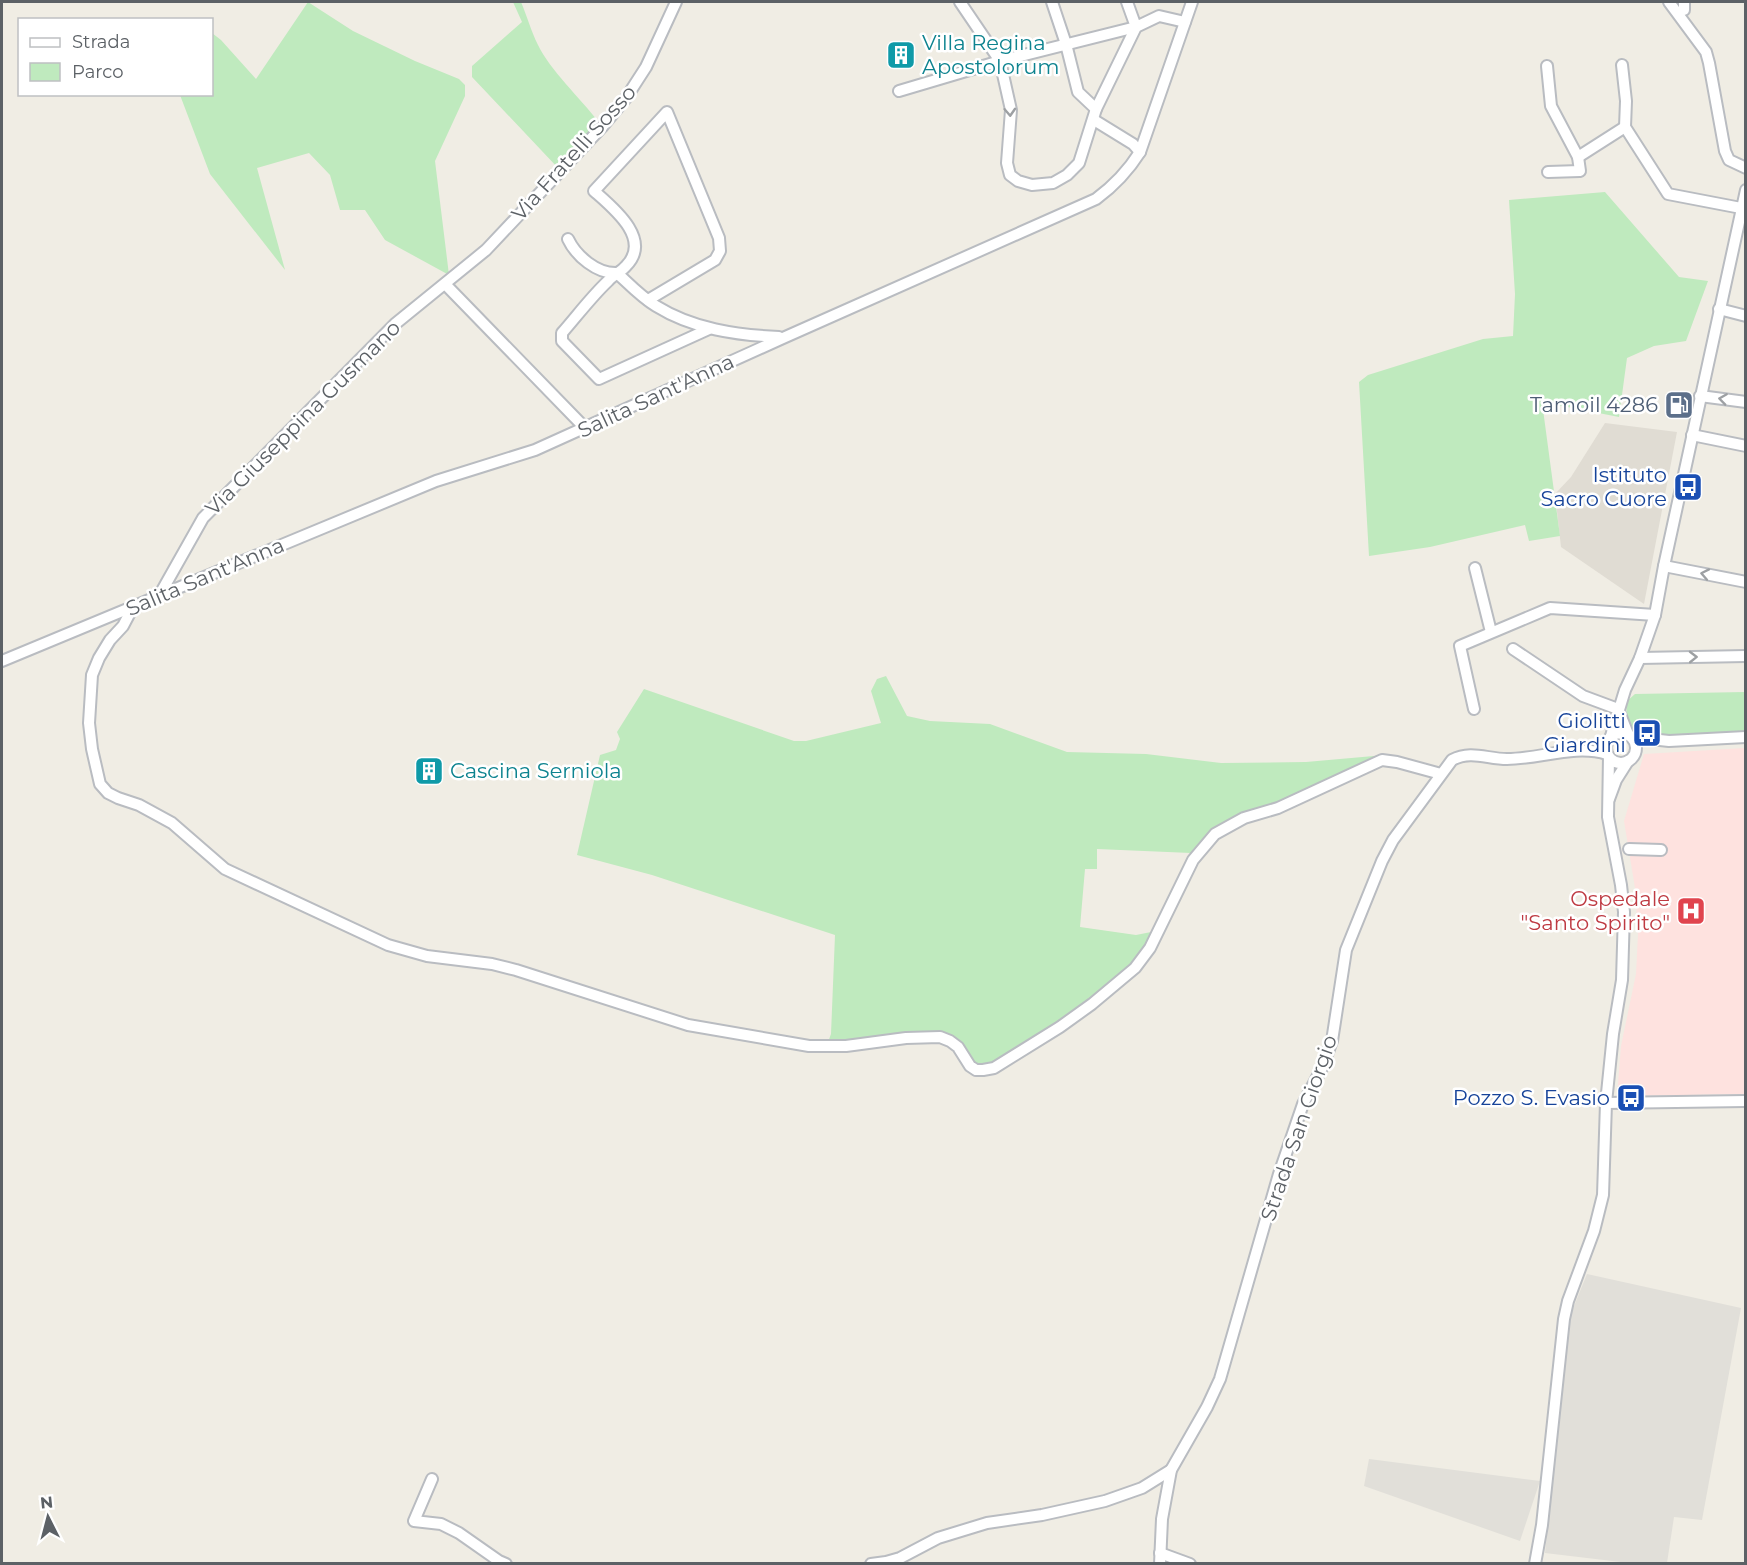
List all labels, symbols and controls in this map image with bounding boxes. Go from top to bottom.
legend [18,18,213,96]
place label: Villa Regina Apostolorum [922,30,1060,79]
text: Strada [72,31,130,53]
building icon: Villa Regina Apostolorum [885,39,917,71]
text: Parco [72,61,124,83]
street label: Via Fratelli Sosso [506,80,641,226]
one-way arrow [1003,107,1016,116]
street label: Via Giuseppina Gusmano [200,315,405,520]
street label: Salita Sant'Anna [574,348,738,443]
fuel station icon: Tamoil 4286 [1663,389,1695,421]
place label: Tamoil 4286 [1530,392,1658,417]
one-way arrow [1718,393,1727,405]
place label: Istituto Sacro Cuore [1540,462,1667,511]
bus stop icon: Istituto Sacro Cuore [1672,471,1704,503]
street label: Salita Sant'Anna [122,532,288,621]
one-way arrow [1700,568,1710,581]
one-way arrow [1688,651,1697,663]
place label: Giolitti Giardini [1544,708,1626,757]
bus stop icon: Giolitti Giardini [1631,717,1663,749]
building icon: Cascina Serniola [413,755,445,787]
place label: Cascina Serniola [450,758,622,783]
place label: Ospedale "Santo Spirito" [1521,886,1670,935]
hospital icon: Ospedale "Santo Spirito" [1675,895,1707,927]
street label: Strada San Giorgio [1255,1032,1342,1224]
bus stop icon: Pozzo S. Evasio [1615,1082,1647,1114]
place label: Pozzo S. Evasio [1453,1085,1610,1110]
north arrow [18,1487,78,1547]
text: N [39,1492,54,1513]

